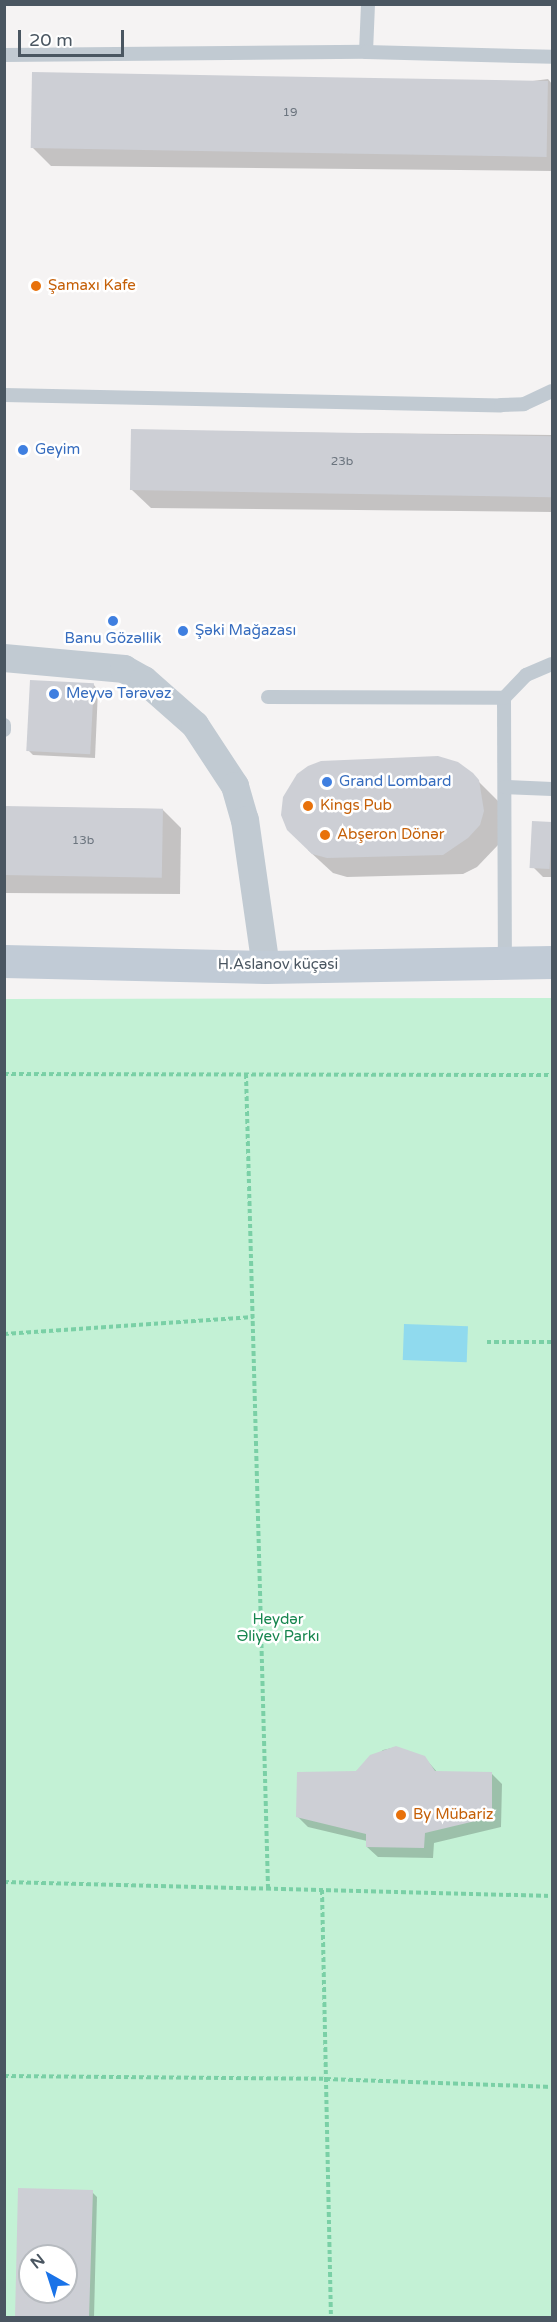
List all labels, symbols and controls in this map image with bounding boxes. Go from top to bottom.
scale bar [21,18,128,56]
text: 20 m [29,29,73,51]
house number: 19 [282,106,298,120]
place label: Şamaxı Kafe [48,277,136,295]
marker: Şamaxı Kafe [29,279,43,293]
place label: Geyim [35,441,80,459]
marker: Geyim [16,443,30,457]
house number: 23b [331,455,353,469]
marker: Banu Gözəllik [106,614,120,628]
place label: Şəki Mağazası [195,622,296,640]
marker: Şəki Mağazası [176,624,190,638]
place label: Banu Gözəllik [65,630,161,648]
place label: Meyvə Tərəvəz [66,685,171,703]
marker: Meyvə Tərəvəz [47,687,61,701]
place label: Grand Lombard [339,773,451,791]
marker: Grand Lombard [320,775,334,789]
place label: Kings Pub [320,797,392,815]
marker: Kings Pub [301,799,315,813]
place label: Abşeron Dönər [337,826,444,844]
marker: Abşeron Dönər [318,828,332,842]
house number: 13b [72,834,94,848]
street label: H.Aslanov küçəsi [218,956,338,974]
park label: Heydər Əliyev Parkı [236,1610,320,1645]
place label: By Mübariz [413,1806,493,1824]
marker: By Mübariz [394,1808,408,1822]
north arrow [18,2244,78,2304]
text: N [27,2250,49,2273]

